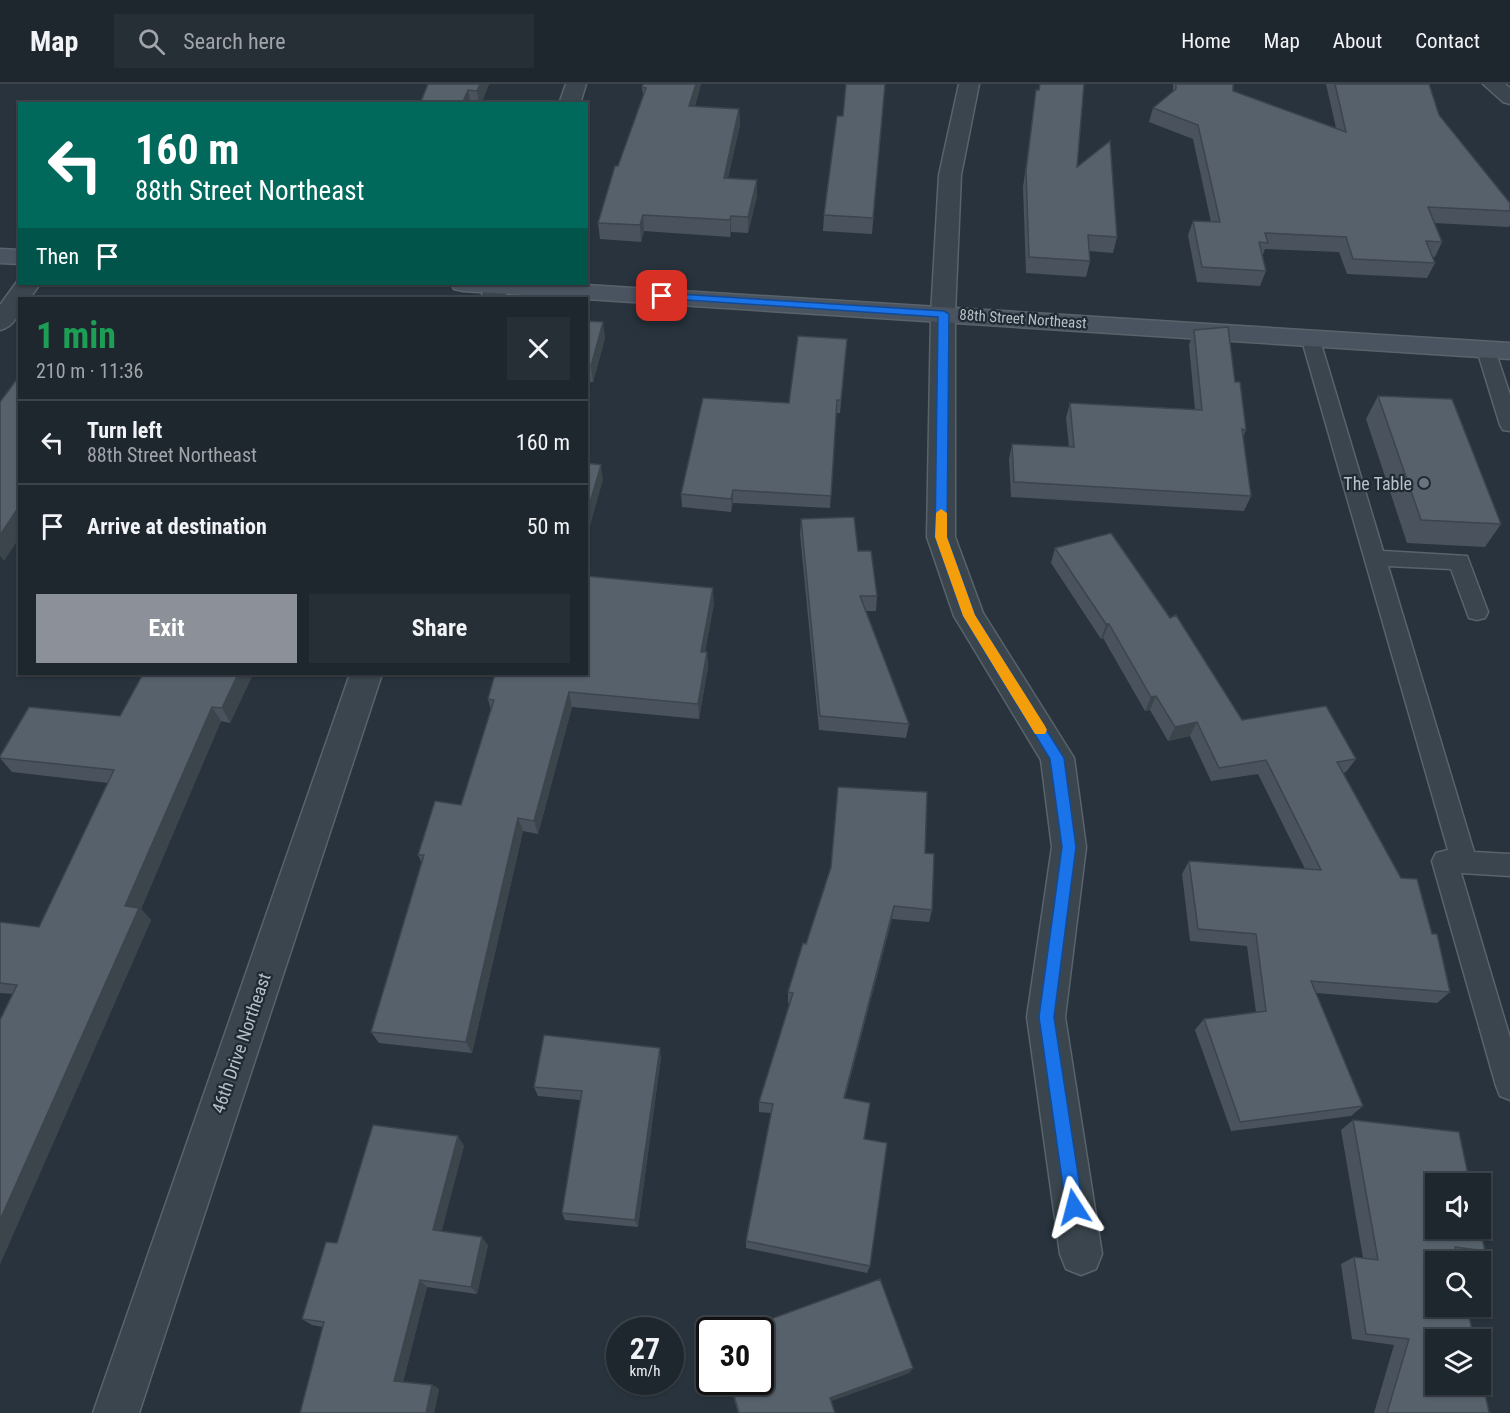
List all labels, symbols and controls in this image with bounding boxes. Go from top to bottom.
search box [114,14,534,68]
text: Map [30,25,78,58]
icon: search [135,25,168,58]
text: Search here [183,29,286,54]
text: Home [1181,29,1231,53]
text: Map [1264,29,1300,53]
text: About [1333,29,1382,53]
text: Contact [1415,29,1480,53]
text: 160 m [135,125,240,174]
icon: left [36,126,114,204]
text: 88th Street Northeast [135,175,364,207]
icon: arrive [91,240,124,273]
text: Then [36,244,79,269]
pin [636,270,687,321]
icon: arrive [645,279,678,312]
street label: 88th Street Northeast [959,306,1087,332]
text: 1 min [36,315,116,357]
button: close [507,317,570,380]
text: 210 m · 11:36 [36,359,143,383]
text: Turn left [87,418,162,443]
icon: left [36,426,69,459]
text: 160 m [516,430,570,455]
text: 88th Street Northeast [87,443,257,467]
place label: The Table [1343,473,1412,494]
marker: The Table [1417,476,1431,490]
icon: arrive [36,510,69,543]
text: Arrive at destination [87,514,267,539]
text: 50 m [527,514,570,539]
button: Exit [36,594,297,663]
button: Share [309,594,570,663]
street label: 46th Drive Northeast [207,970,275,1116]
map controls [1425,1173,1491,1395]
button: sound [1425,1173,1491,1239]
position arrow [1042,1175,1106,1239]
button: search [1425,1251,1491,1317]
speed limit sign: 30 [696,1317,774,1395]
button: layers [1425,1329,1491,1395]
text: 27 [630,1331,660,1366]
text: km/h [630,1362,660,1380]

